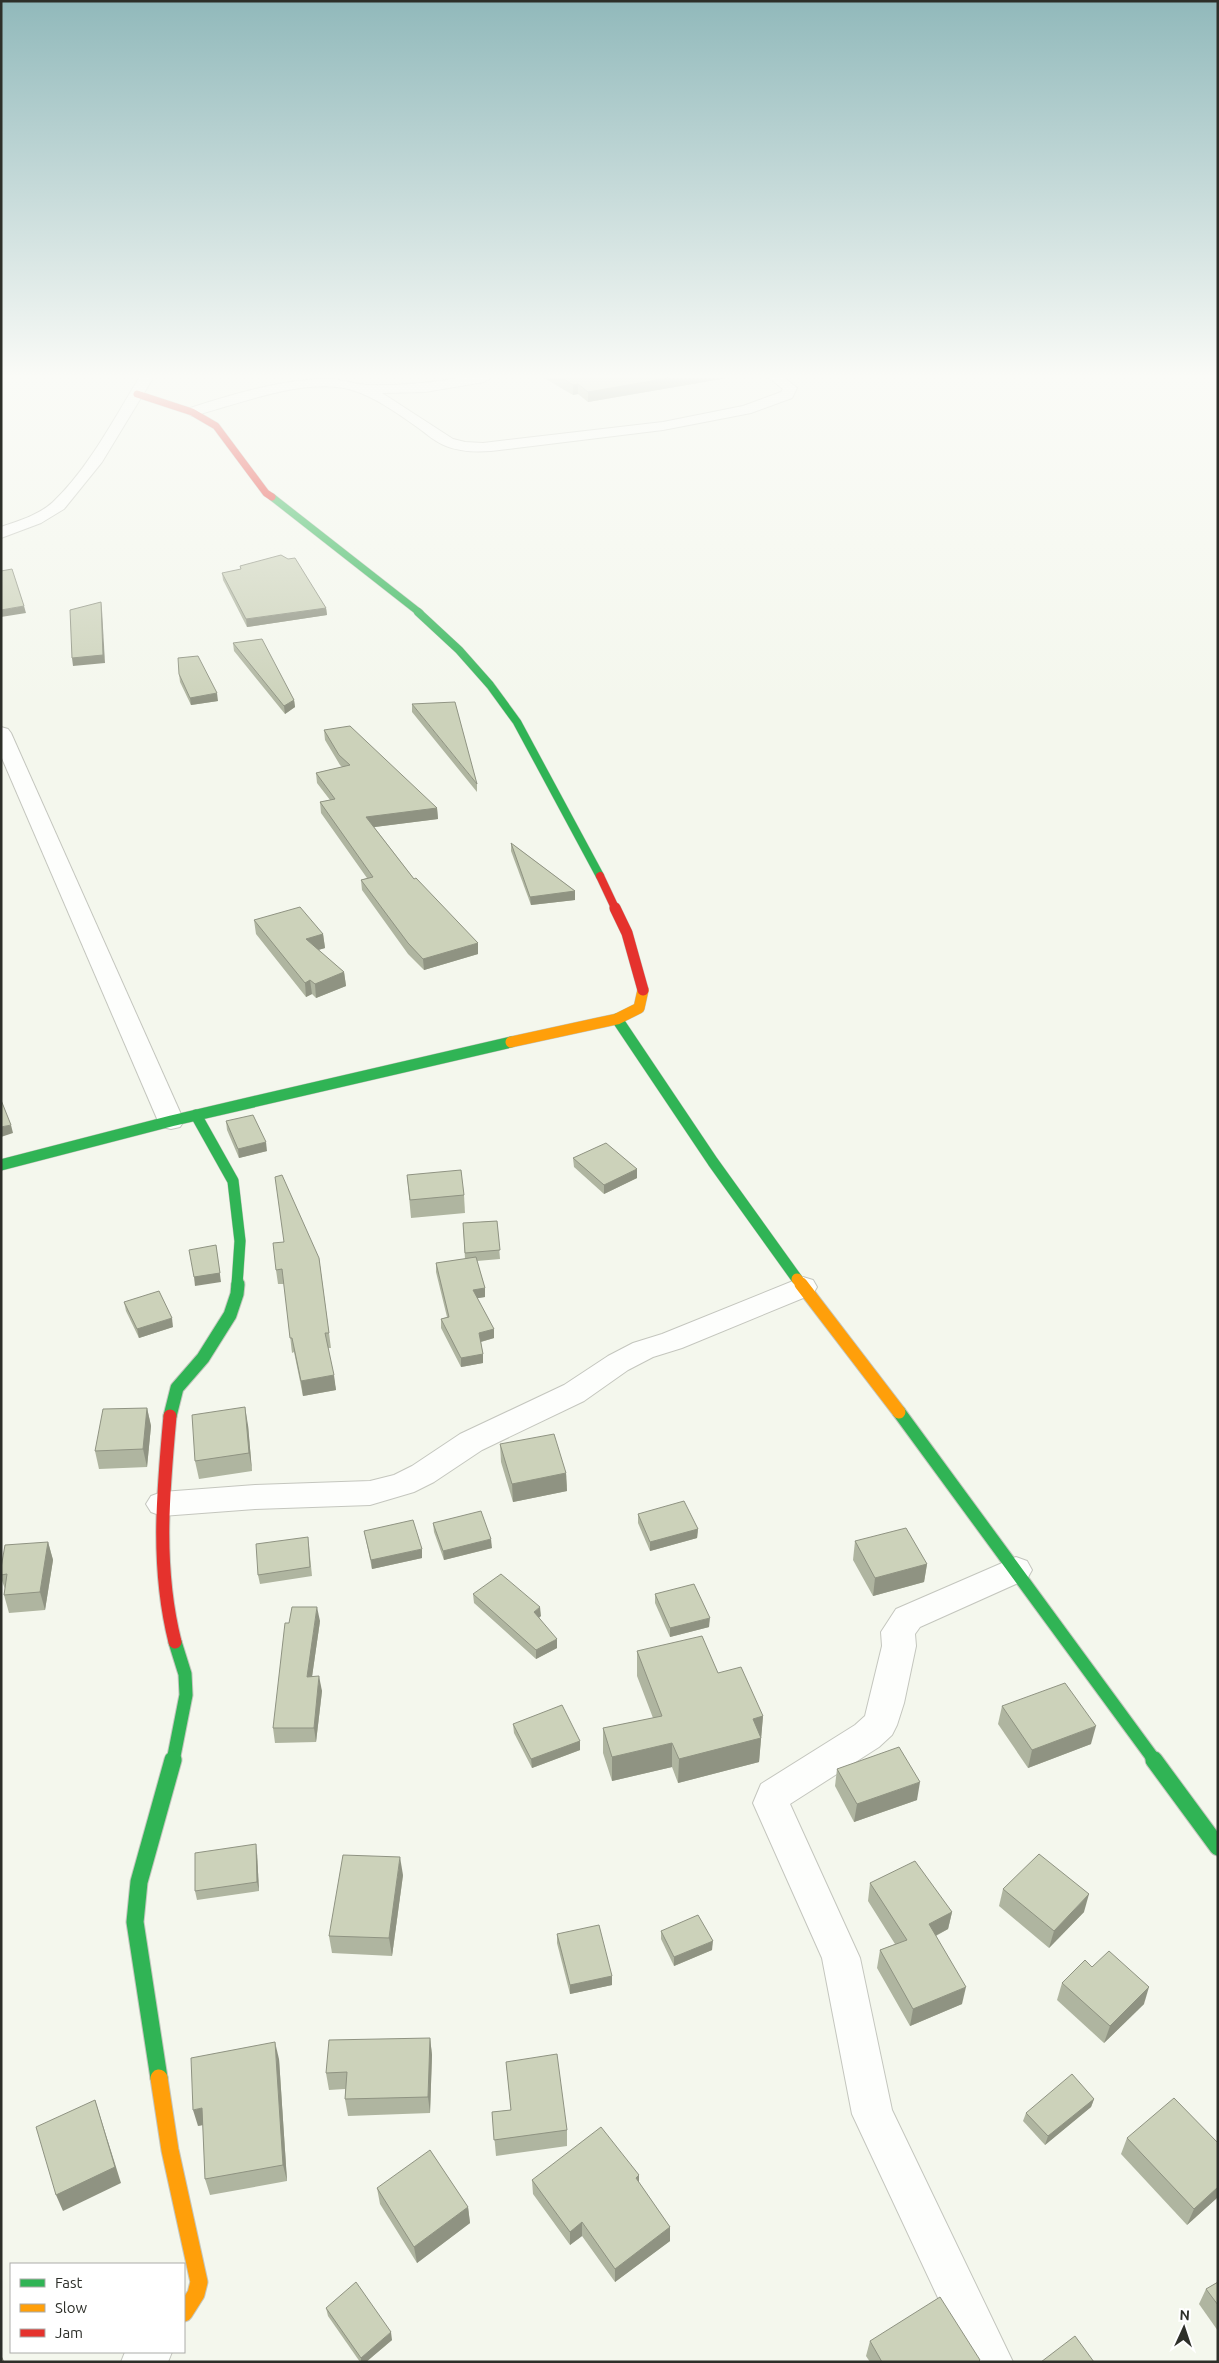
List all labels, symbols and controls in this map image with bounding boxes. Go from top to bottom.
legend [10,2263,185,2353]
text: Fast [55,2274,83,2291]
text: Slow [55,2299,88,2316]
north arrow [1159,2303,1209,2353]
text: N [1179,2307,1190,2323]
text: Jam [55,2324,83,2341]

